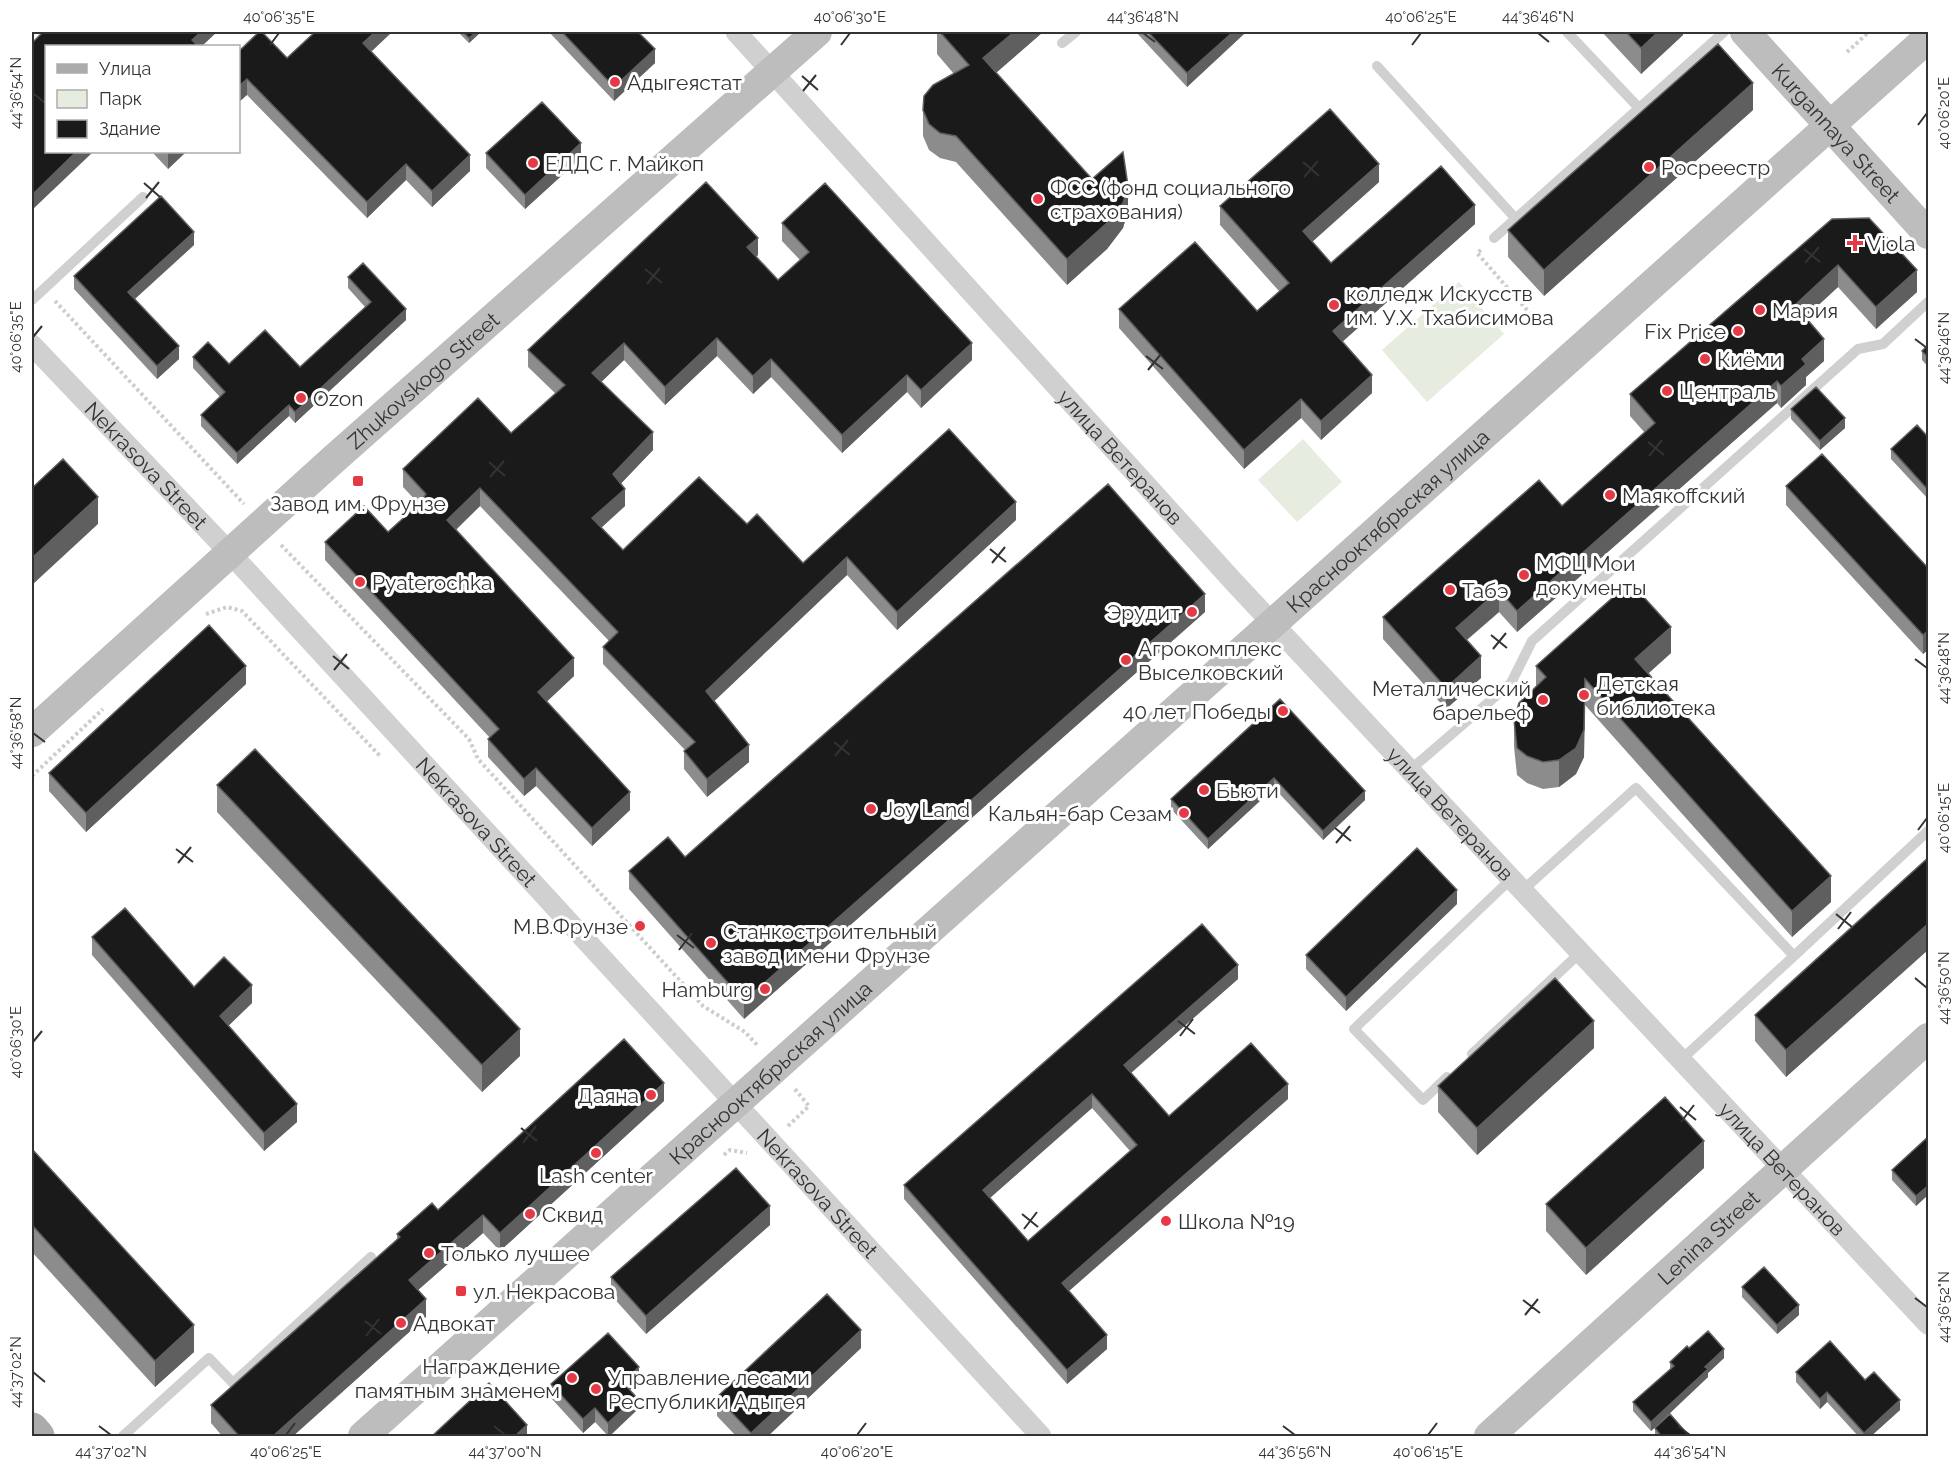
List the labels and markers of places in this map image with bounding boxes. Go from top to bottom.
place label: Адыгеястат [627,70,742,95]
marker: Адыгеястат [608,75,622,89]
place label: ЕДДС г. Майкоп [545,151,704,176]
place label: Росреестр [1661,155,1770,180]
marker: ЕДДС г. Майкоп [526,156,540,170]
marker: Росреестр [1642,160,1656,174]
place label: ФСС (фонд социального страхования) [1050,175,1291,224]
marker: ФСС (фонд социального страхования) [1031,192,1045,206]
place label: Viola [1867,231,1916,256]
marker: Viola [1848,236,1862,250]
place label: колледж Искусств им. У.Х. Тхабисимова [1346,281,1554,330]
marker: колледж Искусств им. У.Х. Тхабисимова [1327,298,1341,312]
place label: Мария [1772,298,1838,323]
marker: Мария [1753,303,1767,317]
place label: Fix Price [1644,319,1726,344]
marker: Fix Price [1731,324,1745,338]
place label: Киёми [1717,347,1782,372]
marker: Киёми [1698,352,1712,366]
place label: Централь [1679,379,1776,404]
marker: Централь [1660,384,1674,398]
place label: Ozon [313,386,364,411]
marker: Ozon [294,391,308,405]
marker: Завод им. Фрунзе [351,474,365,488]
place label: Маякоffский [1622,483,1745,508]
marker: Маякоffский [1603,488,1617,502]
place label: Завод им. Фрунзе [270,491,446,516]
place label: МФЦ Мои документы [1536,551,1647,600]
marker: МФЦ Мои документы [1517,568,1531,582]
place label: Pyaterochka [372,570,493,595]
marker: Pyaterochka [353,575,367,589]
place label: Табэ [1462,578,1508,603]
marker: Табэ [1443,583,1457,597]
place label: Эрудит [1106,600,1180,625]
marker: Эрудит [1185,605,1199,619]
place label: Агрокомплекс Выселковский [1138,636,1283,685]
marker: Агрокомплекс Выселковский [1119,653,1133,667]
place label: Детская библиотека [1596,671,1716,720]
place label: Металлический барельеф [1372,676,1531,725]
marker: Детская библиотека [1577,688,1591,702]
marker: Металлический барельеф [1536,693,1550,707]
place label: 40 лет Победы [1123,699,1271,724]
marker: 40 лет Победы [1276,704,1290,718]
place label: Бьюти [1216,778,1279,803]
marker: Бьюти [1197,783,1211,797]
place label: Joy Land [883,797,970,822]
place label: Кальян-бар Сезам [988,801,1172,826]
marker: Joy Land [864,802,878,816]
marker: Кальян-бар Сезам [1177,806,1191,820]
place label: М.В.Фрунзе [513,914,628,939]
marker: М.В.Фрунзе [633,919,647,933]
place label: Станкостроительный завод имени Фрунзе [723,919,937,968]
marker: Станкостроительный завод имени Фрунзе [704,936,718,950]
place label: Hamburg [661,977,753,1002]
marker: Hamburg [758,982,772,996]
place label: Даяна [577,1083,639,1108]
marker: Даяна [644,1088,658,1102]
marker: Lash center [589,1146,603,1160]
place label: Lash center [539,1163,654,1188]
place label: Сквид [542,1202,603,1227]
marker: Сквид [523,1207,537,1221]
place label: Школа №19 [1178,1209,1295,1234]
marker: Школа №19 [1159,1214,1173,1228]
place label: Только лучшее [441,1241,590,1266]
marker: Только лучшее [422,1246,436,1260]
place label: ул. Некрасова [473,1279,615,1304]
marker: ул. Некрасова [454,1284,468,1298]
place label: Адвокат [413,1311,495,1336]
marker: Адвокат [394,1316,408,1330]
place label: Награждение памятным знаменем [355,1354,560,1403]
place label: Управление лесами Республики Адыгея [608,1365,810,1414]
marker: Награждение памятным знаменем [565,1371,579,1385]
marker: Управление лесами Республики Адыгея [589,1382,603,1396]

